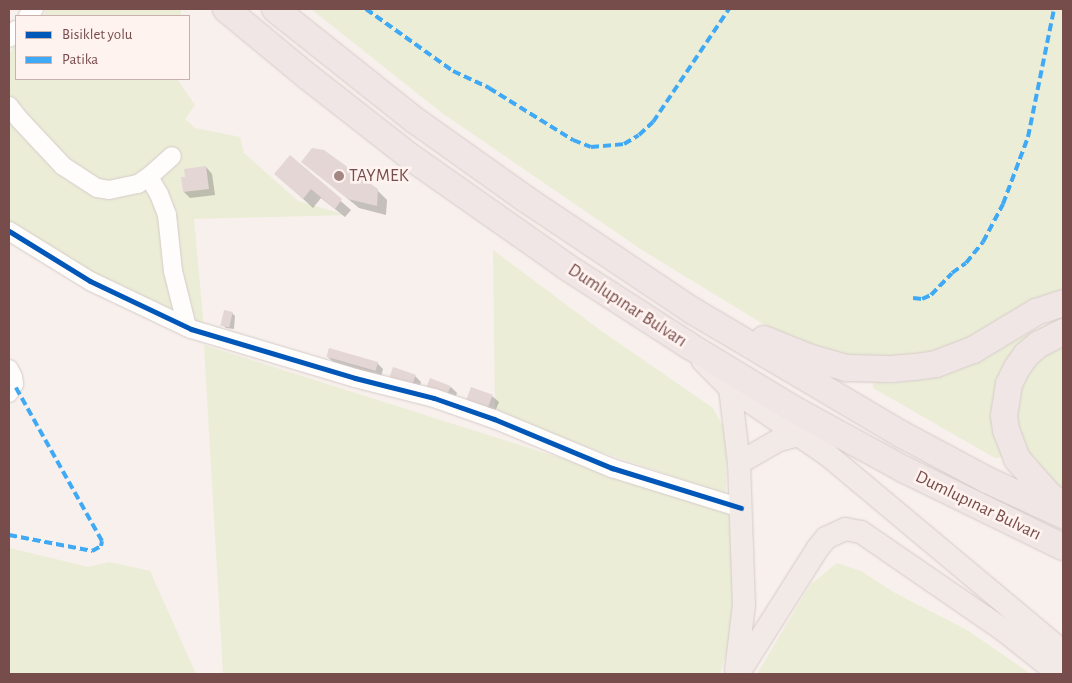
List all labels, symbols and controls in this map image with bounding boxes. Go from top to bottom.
legend [15,15,190,80]
text: Bisiklet yolu [62,27,133,42]
text: Patika [62,52,98,67]
place label: TAYMEK [349,165,409,187]
marker: TAYMEK [333,170,345,182]
street label: Dumlupınar Bulvarı [564,260,690,352]
street label: Dumlupınar Bulvarı [912,466,1044,546]

